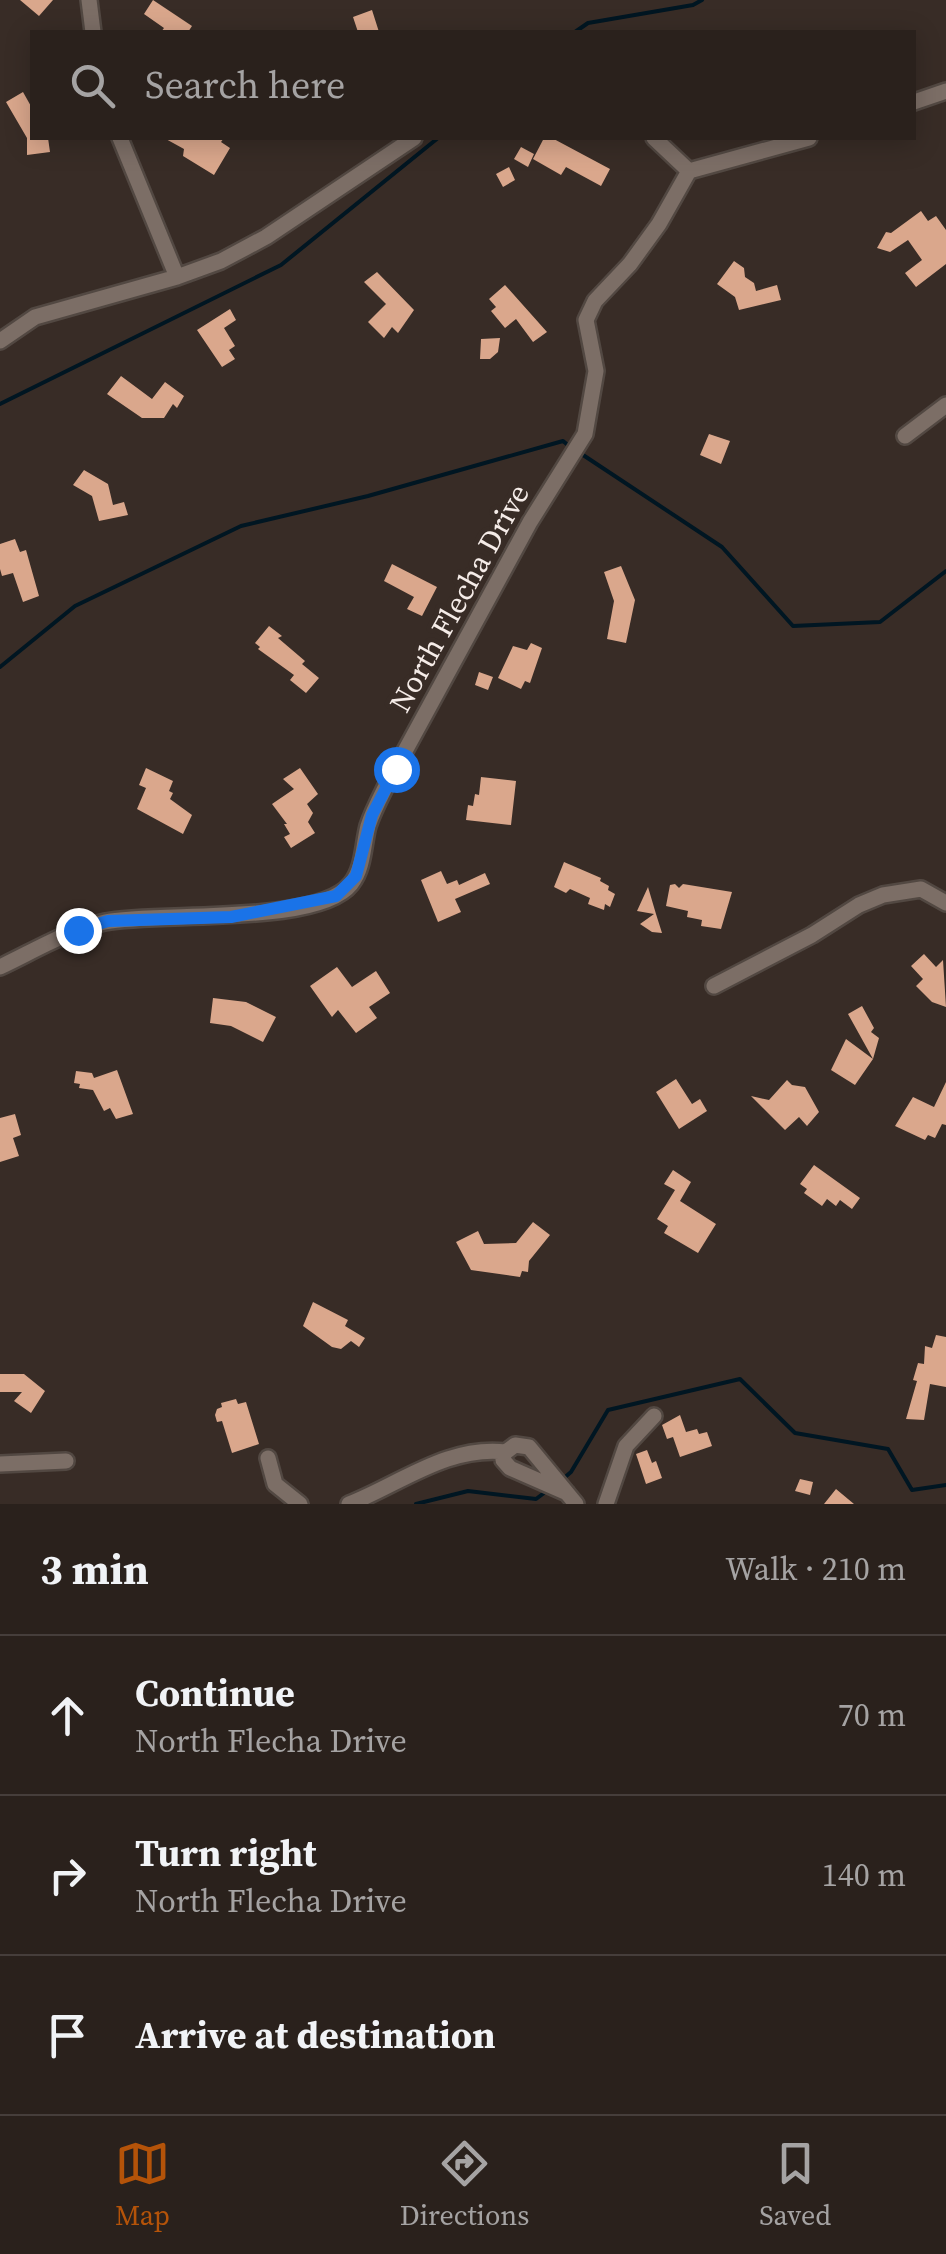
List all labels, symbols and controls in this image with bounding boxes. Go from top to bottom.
search box [30,30,916,140]
icon: search [65,58,120,113]
text: Search here [145,59,345,111]
street label: North Flecha Drive [379,477,539,719]
route start [374,747,420,793]
route end [56,908,102,954]
text: 3 min [40,1540,149,1598]
text: Walk · 210 m [725,1547,906,1591]
text: Continue [135,1667,295,1719]
icon: ahead [40,1688,95,1743]
text: 70 m [838,1693,906,1737]
text: North Flecha Drive [135,1719,407,1763]
text: Turn right [135,1827,317,1879]
icon: right [40,1848,95,1903]
text: 140 m [822,1853,906,1897]
text: North Flecha Drive [135,1879,407,1923]
icon: arrive [40,2008,95,2063]
text: Arrive at destination [135,2009,496,2061]
tab: Map [115,2136,170,2234]
tab: Directions [400,2136,529,2234]
tab: Saved [759,2136,831,2234]

